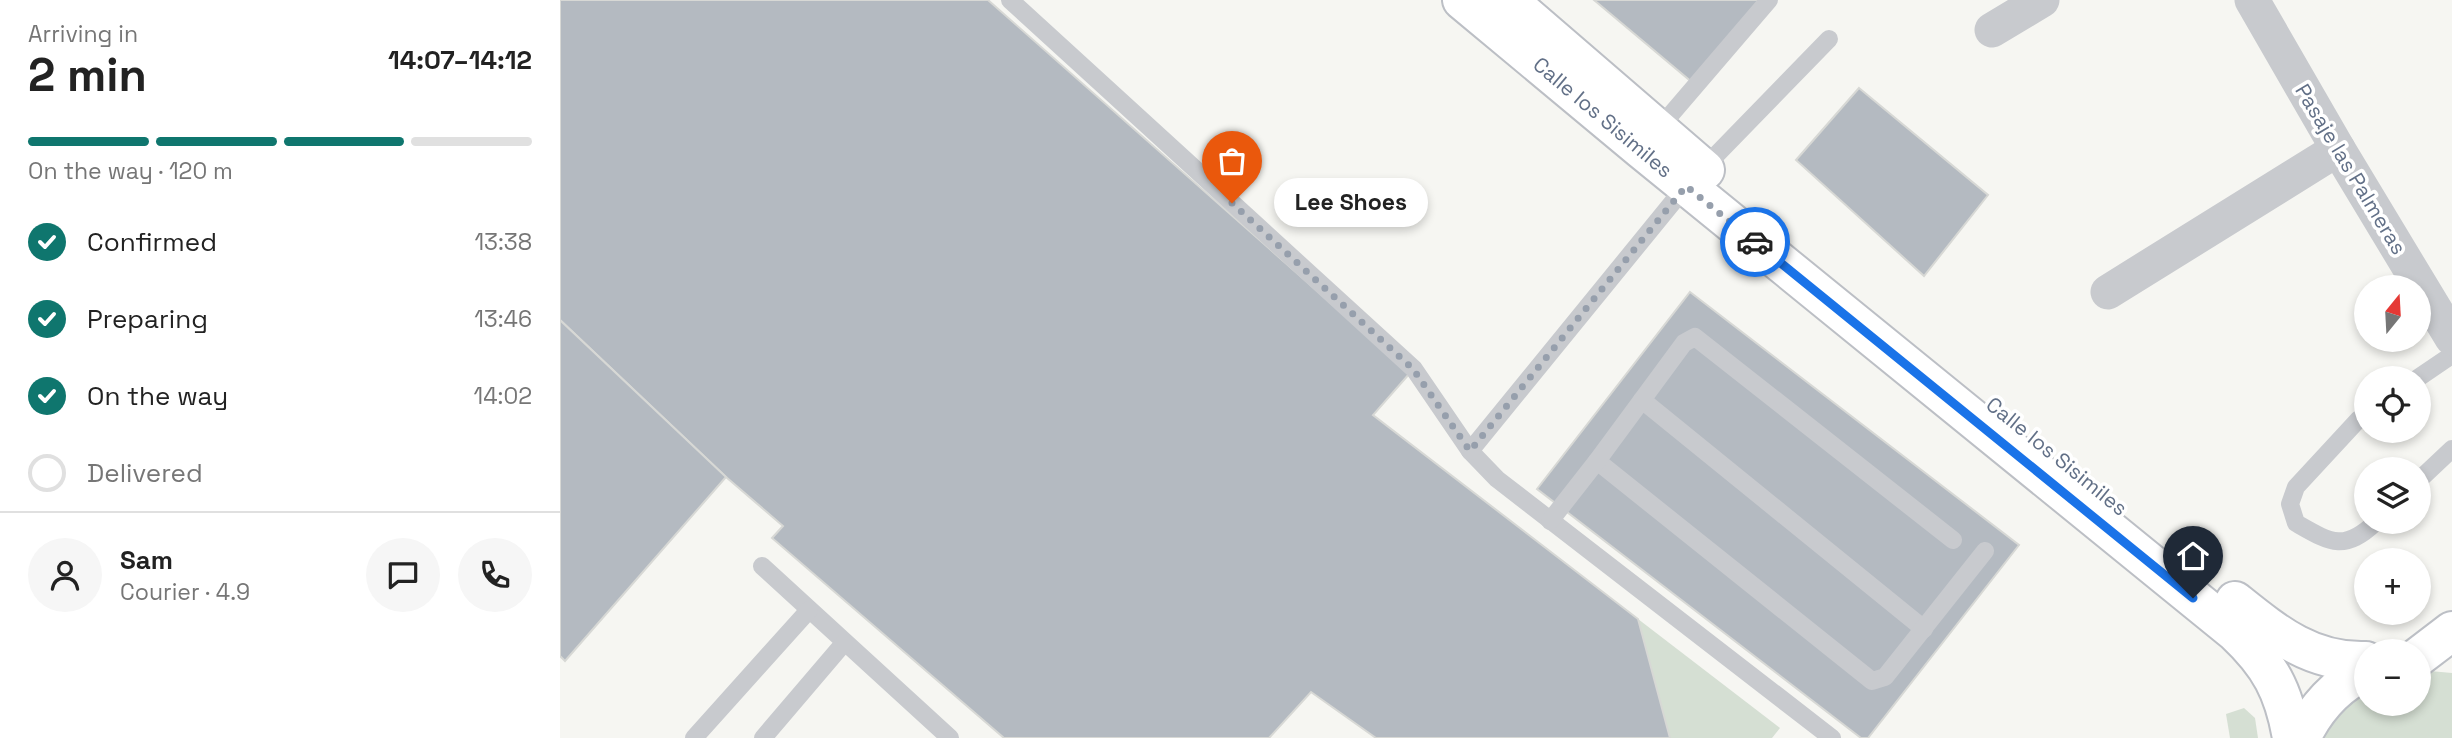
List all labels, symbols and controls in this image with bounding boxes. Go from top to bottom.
text: Arriving in [28,19,138,49]
text: 14:07–14:12 [388,43,532,77]
text: 2 min [28,46,147,104]
street label: Calle los Sisimiles [1528,51,1678,183]
street label: Pasaje las Palmeras [2289,79,2413,259]
pin [1202,131,1262,203]
icon: bag [1213,142,1251,180]
text: On the way · 120 m [28,156,233,186]
callout: Lee Shoes [1274,178,1428,228]
text: Lee Shoes [1295,187,1407,217]
courier [1720,207,1790,277]
icon: check [28,223,66,261]
icon: car [1736,223,1774,261]
text: Confirmed [87,225,217,259]
text: 13:38 [474,227,532,257]
north arrow [2354,275,2431,352]
map controls [2354,275,2431,716]
icon: check [28,300,66,338]
text: Preparing [87,302,208,336]
text: 13:46 [474,304,532,334]
button: locate [2354,366,2431,443]
icon: check [28,377,66,415]
text: On the way [87,379,228,413]
text: 14:02 [474,381,532,411]
street label: Calle los Sisimiles [1981,391,2133,521]
text: Delivered [87,456,203,490]
button: layers [2354,457,2431,534]
pin [2163,526,2223,598]
icon: home [2174,537,2212,575]
button: person [28,538,102,612]
button: chat [366,538,440,612]
button: phone [458,538,532,612]
text: Sam [120,543,173,577]
button: + [2354,548,2431,625]
text: Courier · 4.9 [120,577,250,607]
button: − [2354,639,2431,716]

